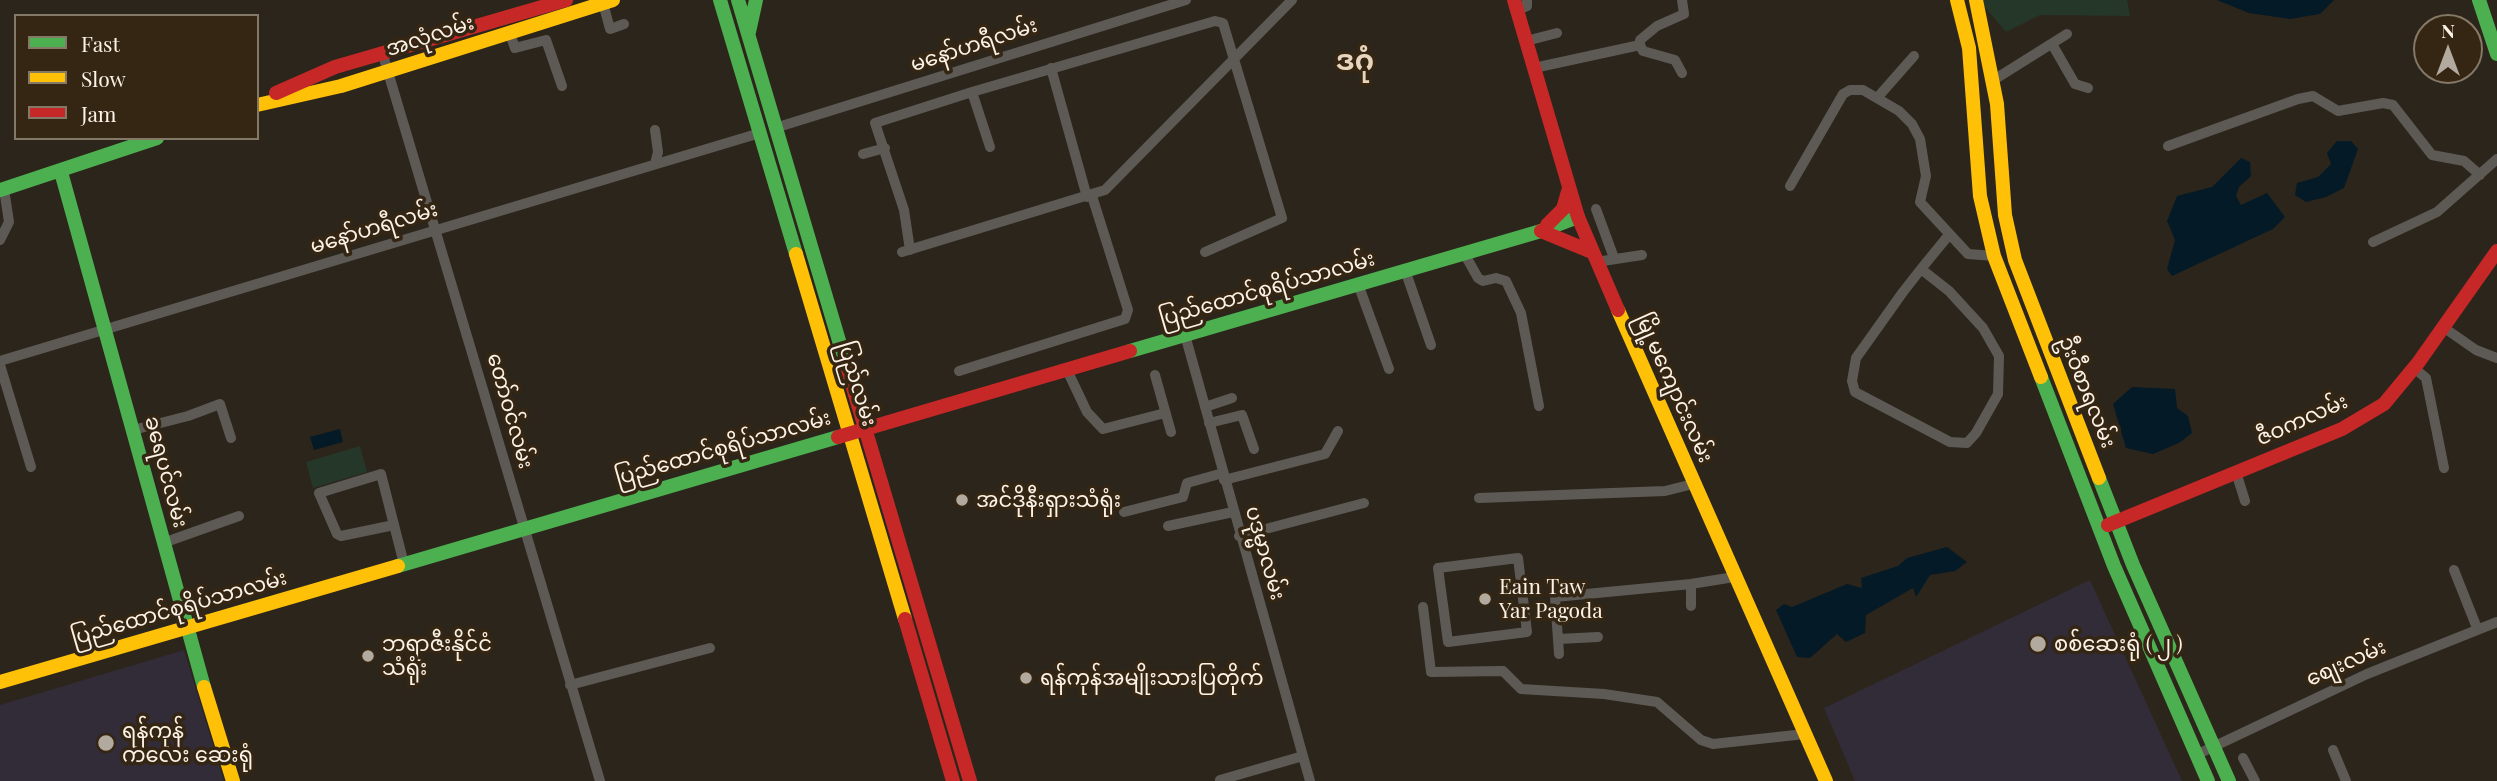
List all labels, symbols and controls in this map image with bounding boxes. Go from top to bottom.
street label: အလုံလမ်း [383,10,477,62]
street label: မနော်ဟရီလမ်း [907,13,1041,77]
legend [14,14,259,140]
north arrow [2413,14,2483,84]
text: N [2441,17,2455,43]
text: Fast [81,29,120,57]
district label: ဒဂုံ [1336,44,1374,78]
text: Slow [81,64,126,92]
text: Jam [81,99,117,127]
street label: မနော်ဟရီလမ်း [307,197,441,259]
street label: ပြည်ထောင်စုရိပ်သာလမ်း [1156,246,1378,332]
street label: မြို့မကျောင်းလမ်း [1630,310,1718,466]
street label: ဦးဝီစာရလမ်း [2053,332,2121,452]
street label: ပြည်လမ်း [832,339,882,429]
street label: တော်ဝင်လမ်း [481,350,539,472]
street label: ဇီဝကလမ်း [2252,389,2352,451]
street label: ပြည်ထောင်စုရိပ်သာလမ်း [612,405,834,491]
street label: ခရေပင်လမ်း [139,413,193,531]
place label: အင်ဒိုနီးရှားသံရုံး [976,487,1121,513]
marker: အင်ဒိုနီးရှားသံရုံး [954,492,970,508]
street label: ပဒုမ္မာလမ်း [1240,503,1290,603]
street label: ပြည်ထောင်စုရိပ်သာလမ်း [68,565,290,651]
place label: Eain Taw Yar Pagoda [1499,574,1603,624]
marker: Eain Taw Yar Pagoda [1477,591,1493,607]
place label: ဘရာဇီးနိုင်ငံ သံရုံး [382,631,492,681]
place label: စစ်ဆေးရုံ ( ၂ ) [2054,631,2183,657]
marker: စစ်ဆေးရုံ ( ၂ ) [2028,634,2048,654]
street label: စျေးလမ်း [2302,634,2390,692]
marker: ဘရာဇီးနိုင်ငံ သံရုံး [360,648,376,664]
place label: ရန်ကုန်အမျိုးသားပြတိုက် [1040,665,1263,691]
marker: ရန်ကုန်အမျိုးသားပြတိုက် [1018,670,1034,686]
place label: ရန်ကုန် ကလေး ဆေးရုံ [122,718,253,768]
marker: ရန်ကုန် ကလေး ဆေးရုံ [96,733,116,753]

